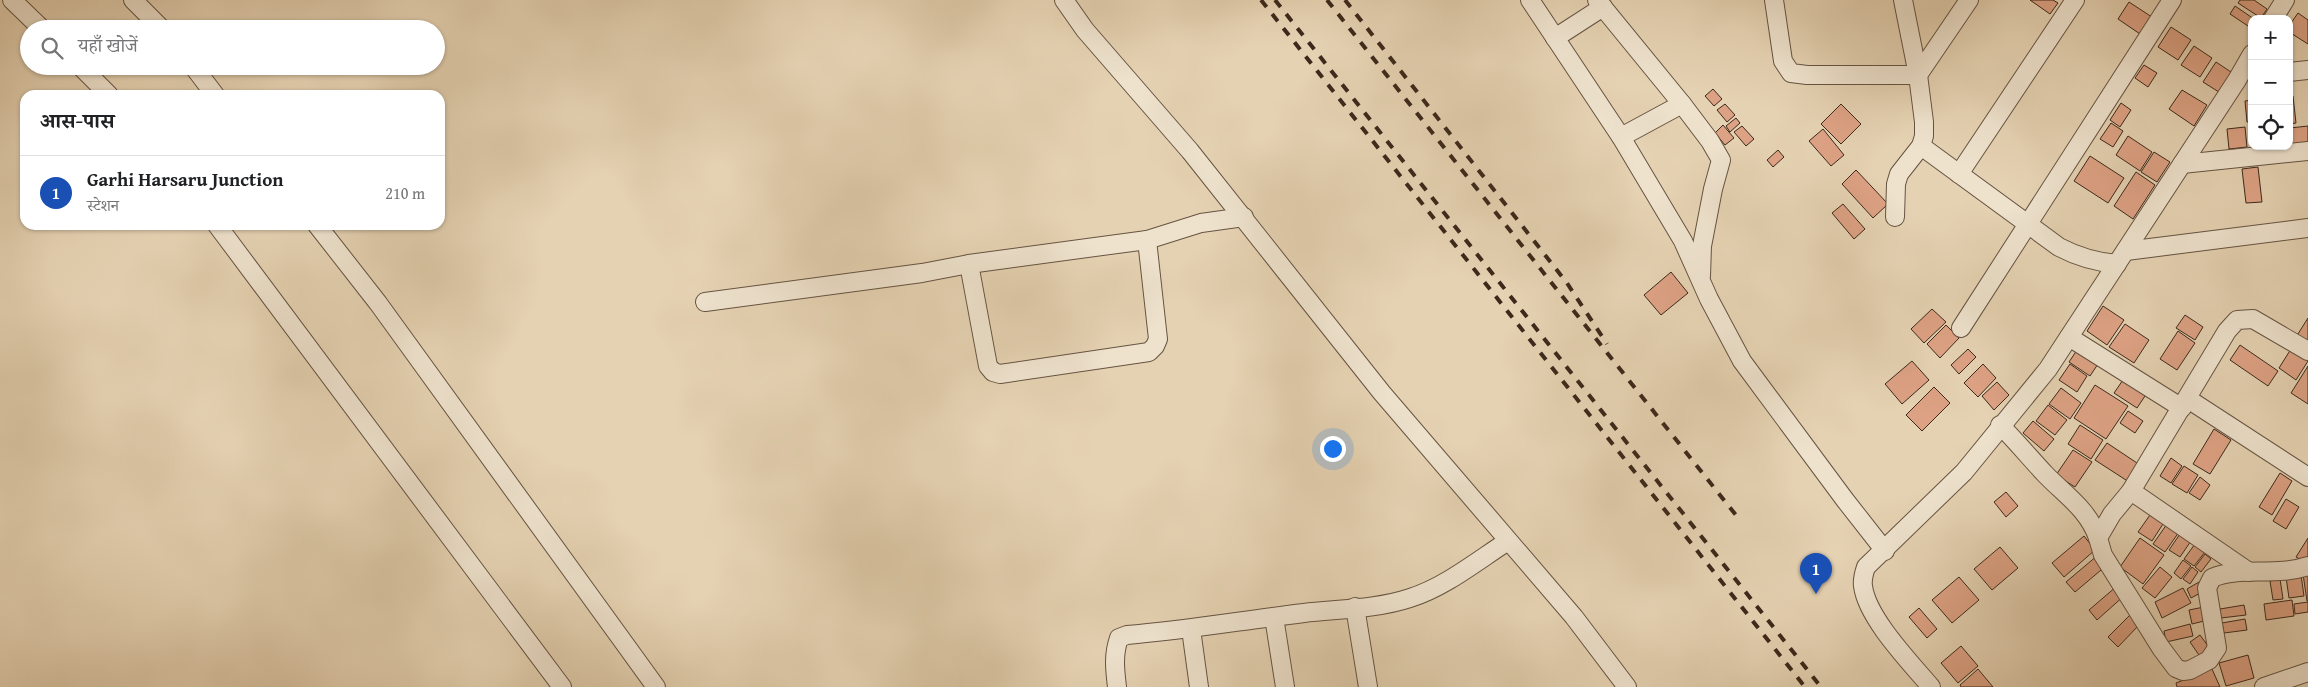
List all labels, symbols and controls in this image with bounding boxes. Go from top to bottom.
map controls [2248,15,2293,150]
button: + [2248,15,2293,60]
search box [20,20,445,75]
text: यहाँ खोजें [78,31,138,59]
icon: search [38,34,66,62]
button: − [2248,60,2293,105]
text: आस-पास [40,105,114,136]
button: locate [2248,105,2293,150]
text: Garhi Harsaru Junction [87,165,284,193]
text: 1 [52,181,60,205]
text: 210 m [385,181,425,205]
text: स्टेशन [87,193,119,217]
your location [1320,436,1346,462]
pin: 1 [1800,553,1832,594]

